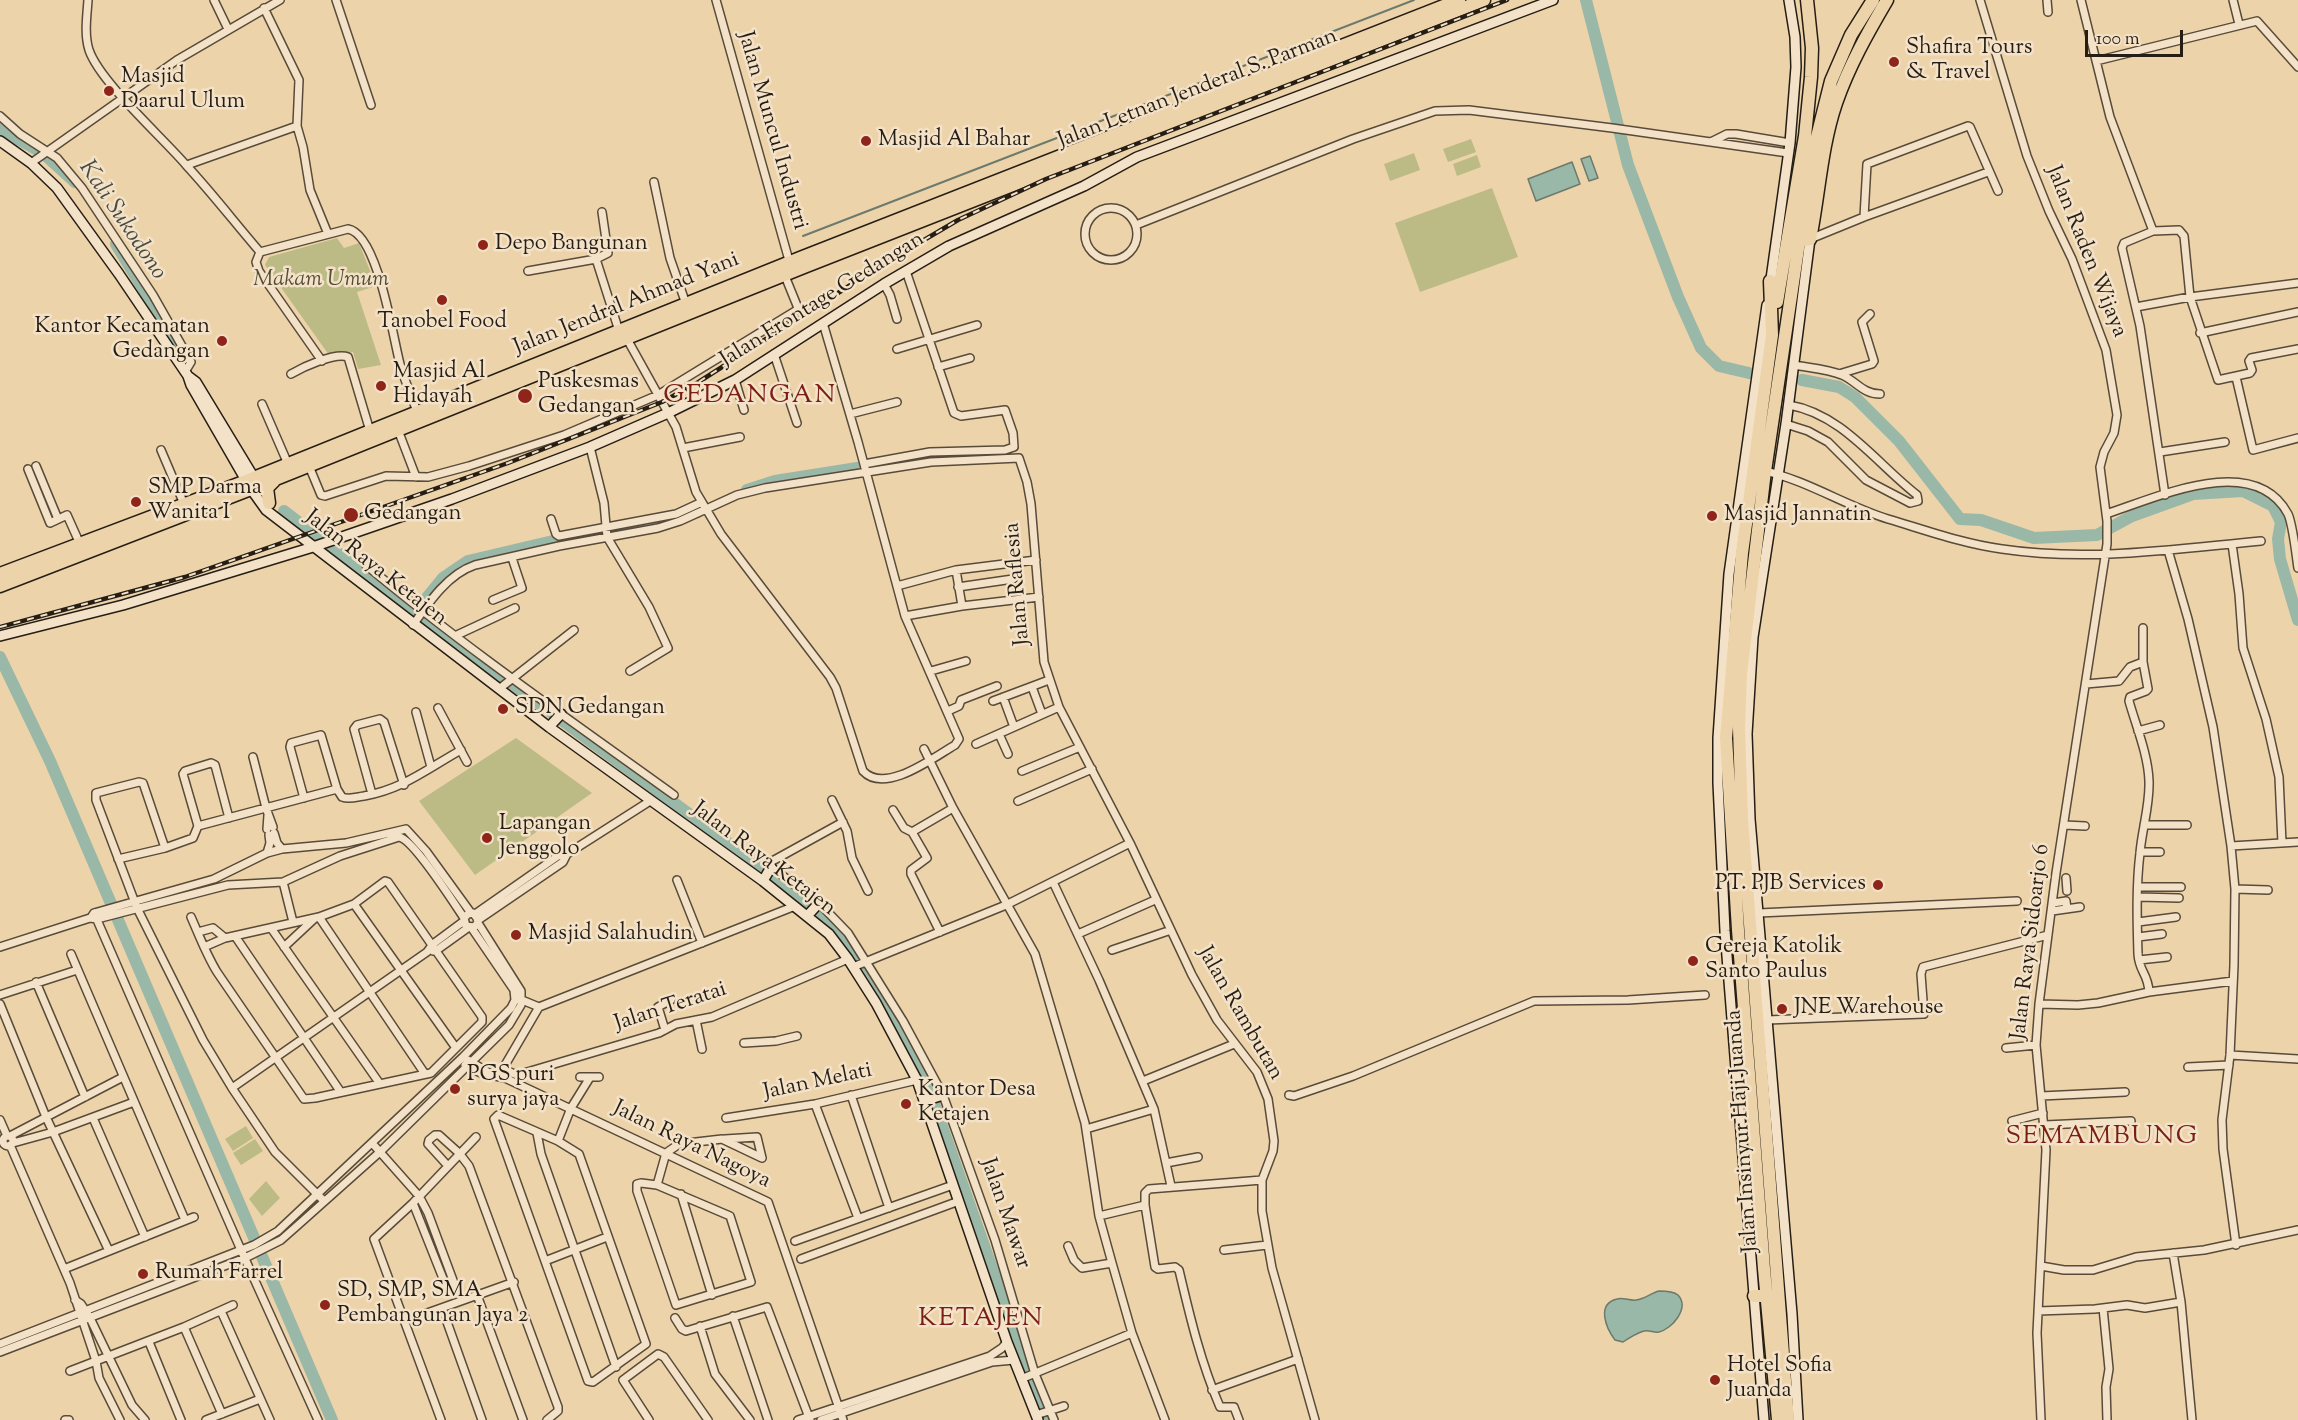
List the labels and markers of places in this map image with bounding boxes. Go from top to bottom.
place label: Shafira Tours & Travel [1906,36,2032,88]
marker: Shafira Tours & Travel [1887,55,1901,69]
place label: Masjid Daarul Ulum [121,65,245,116]
marker: Masjid Daarul Ulum [102,84,116,98]
place label: Masjid Al Bahar [878,128,1030,154]
marker: Masjid Al Bahar [859,134,873,148]
place label: Depo Bangunan [495,232,648,258]
marker: Depo Bangunan [476,238,490,252]
marker: Tanobel Food [435,293,449,307]
place label: Tanobel Food [377,310,507,336]
place label: Kantor Kecamatan Gedangan [35,315,210,366]
marker: Kantor Kecamatan Gedangan [215,334,229,348]
place label: Masjid Al Hidayah [393,360,485,412]
place label: Puskesmas Gedangan [538,370,639,422]
marker: Masjid Al Hidayah [374,379,388,393]
marker: Puskesmas Gedangan [516,387,534,405]
place label: SMP Darma Wanita I [148,476,262,528]
marker: SMP Darma Wanita I [129,495,143,509]
place label: Gedangan [364,502,461,528]
place label: Masjid Jannatin [1724,503,1872,529]
marker: Gedangan [342,506,360,524]
marker: Masjid Jannatin [1705,509,1719,523]
place label: SDN Gedangan [515,696,665,722]
marker: SDN Gedangan [496,702,510,716]
place label: Lapangan Jenggolo [499,812,591,864]
marker: Lapangan Jenggolo [480,831,494,845]
place label: PT. PJB Services [1715,872,1866,898]
marker: PT. PJB Services [1871,878,1885,892]
place label: Masjid Salahudin [528,922,693,948]
marker: Masjid Salahudin [509,928,523,942]
place label: Gereja Katolik Santo Paulus [1705,935,1842,986]
marker: Gereja Katolik Santo Paulus [1686,954,1700,968]
place label: JNE Warehouse [1794,996,1944,1022]
marker: JNE Warehouse [1775,1002,1789,1016]
place label: PGS puri surya jaya [467,1063,559,1114]
place label: Kantor Desa Ketajen [918,1078,1036,1130]
marker: PGS puri surya jaya [448,1082,462,1096]
marker: Kantor Desa Ketajen [899,1097,913,1111]
place label: Rumah Farrel [155,1261,283,1287]
marker: Rumah Farrel [136,1267,150,1281]
place label: SD, SMP, SMA Pembangunan Jaya 2 [337,1279,528,1330]
marker: SD, SMP, SMA Pembangunan Jaya 2 [318,1298,332,1312]
place label: Hotel Sofia Juanda [1727,1354,1832,1406]
marker: Hotel Sofia Juanda [1708,1373,1722,1387]

